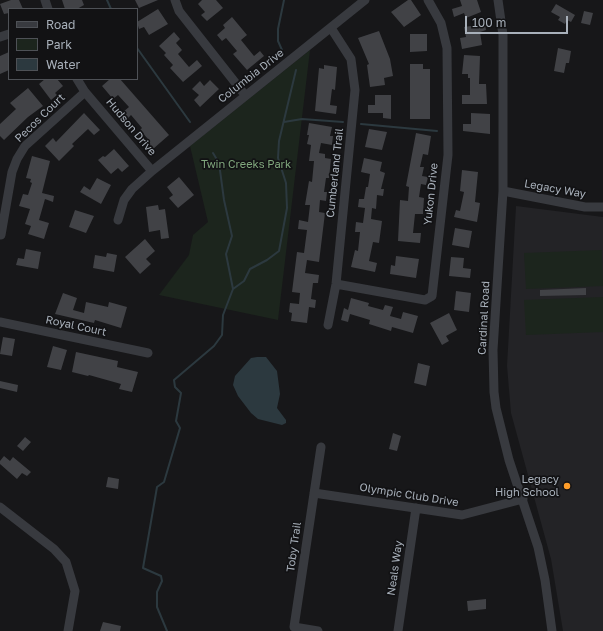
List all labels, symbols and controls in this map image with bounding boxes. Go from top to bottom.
legend [8,8,138,80]
scale bar [467,8,570,34]
text: 100 m [472,15,506,30]
text: Road [46,17,75,32]
text: Park [46,37,72,52]
street label: Columbia Drive [215,46,287,106]
text: Water [46,57,80,72]
street label: Pecos Court [12,91,68,145]
street label: Hudson Drive [103,96,159,158]
street label: Cumberland Trail [324,128,346,218]
park label: Twin Creeks Park [201,158,291,172]
street label: Yukon Drive [421,162,441,226]
street label: Legacy Way [523,177,587,201]
street label: Cardinal Road [475,281,493,355]
street label: Royal Court [44,313,108,339]
place label: Legacy High School [495,473,559,499]
street label: Olympic Club Drive [358,481,460,509]
marker: Legacy High School [562,481,572,491]
street label: Toby Trail [284,521,304,573]
street label: Neals Way [385,540,405,596]

